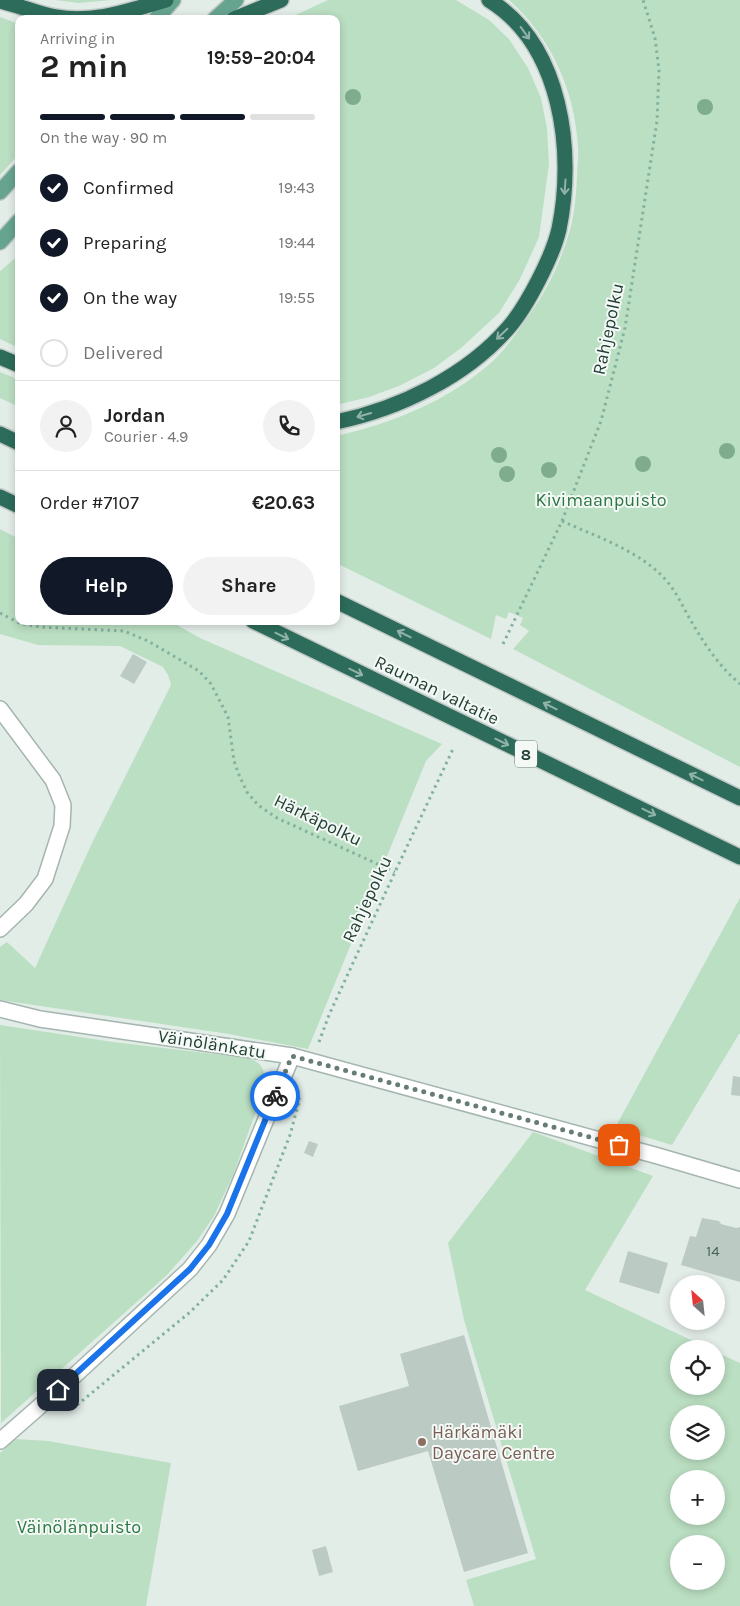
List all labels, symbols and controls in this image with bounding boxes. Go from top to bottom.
one-way arrow [519,26,530,39]
text: Arriving in [40,29,115,48]
text: 19:59–20:04 [207,47,315,69]
text: 2 min [40,48,128,85]
text: On the way · 90 m [40,128,167,147]
icon: check [40,174,68,202]
text: Confirmed [83,177,174,199]
text: 19:43 [278,178,315,197]
one-way arrow [560,179,569,195]
icon: check [40,229,68,257]
text: Preparing [83,232,166,254]
text: 19:44 [279,233,315,252]
street label: Rahjepolku [588,281,628,377]
icon: check [40,284,68,312]
text: On the way [83,287,177,309]
text: 19:55 [279,288,315,307]
one-way arrow [497,327,509,339]
text: Delivered [83,342,163,364]
button: person [40,400,92,452]
button: phone [263,400,315,452]
text: Jordan [104,405,165,427]
one-way arrow [356,410,372,420]
text: Courier · 4.9 [104,427,188,446]
park label: Kivimaanpuisto [535,489,667,511]
text: Order #7107 [40,492,139,514]
text: €20.63 [252,492,315,514]
button: Help [40,557,173,615]
button: Share [183,557,315,615]
one-way arrow [397,629,412,638]
one-way arrow [274,632,289,641]
street label: Rauman valtatie [371,650,503,730]
one-way arrow [348,667,363,677]
one-way arrow [543,700,558,710]
one-way arrow [494,738,509,747]
road number: 8 [515,741,537,768]
one-way arrow [689,772,704,781]
street label: Härkäpolku [271,789,365,851]
one-way arrow [641,808,656,818]
street label: Rahjepolku [337,852,397,946]
street label: Väinölänkatu [156,1025,268,1063]
courier [250,1071,300,1121]
icon: bike [261,1082,289,1110]
pin [598,1124,640,1166]
icon: bag [605,1131,633,1159]
house number: 14 [706,1242,720,1260]
north arrow [670,1275,725,1330]
map controls [670,1275,725,1590]
button: locate [670,1340,725,1395]
pin [37,1369,79,1411]
icon: home [44,1376,72,1404]
button: layers [670,1405,725,1460]
place label: Härkämäki Daycare Centre [432,1421,555,1464]
marker: Härkämäki Daycare Centre [416,1436,428,1448]
button: + [670,1470,725,1525]
park label: Väinölänpuisto [17,1516,141,1538]
button: − [670,1535,725,1590]

